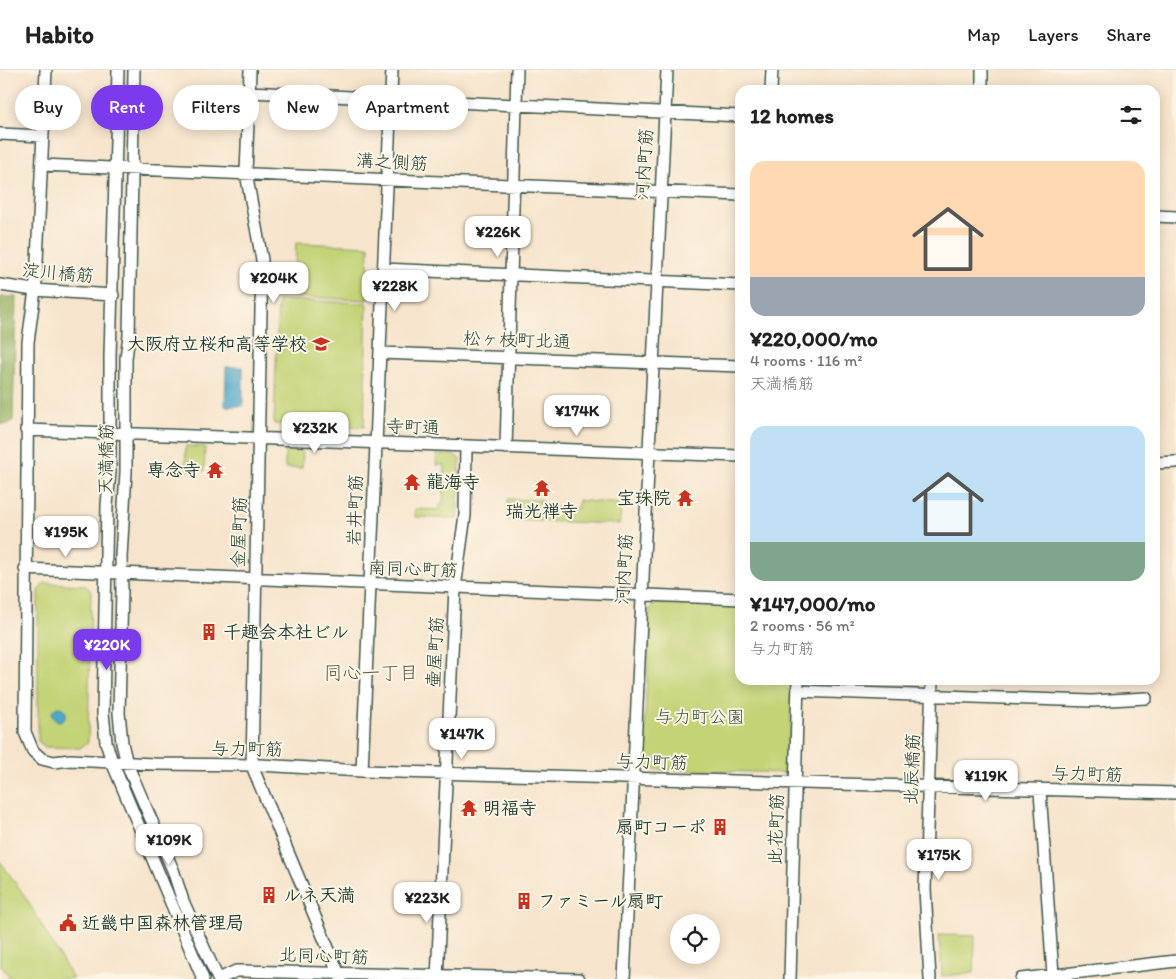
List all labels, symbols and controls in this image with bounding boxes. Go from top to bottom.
text: Habito [25,20,94,49]
text: Map [967,24,1000,46]
text: Layers [1028,24,1078,46]
text: Share [1106,24,1151,46]
chip: Buy [15,85,81,130]
chip: Rent [91,85,163,130]
chip: Filters [173,85,259,130]
chip: New [269,85,338,130]
chip: Apartment [348,85,468,130]
icon: filters [1117,101,1145,129]
text: 12 homes [750,103,834,128]
street label: 河内町筋 [631,127,657,201]
street label: 溝之側筋 [355,149,429,175]
icon: home [903,194,993,284]
pin: ¥226K [463,216,533,258]
text: ¥226K [476,222,520,241]
street label: 淀川橋筋 [21,259,95,287]
pin: ¥204K [239,262,309,304]
text: ¥204K [250,268,298,287]
pin: ¥228K [360,270,430,312]
text: ¥228K [373,276,417,295]
text: ¥220,000/mo [750,326,878,351]
street label: 松ヶ枝町北通 [463,327,571,353]
place label: 大阪府立桜和高等学校 [127,333,307,355]
school or university icon: 大阪府立桜和高等学校 [311,334,331,354]
text: 4 rooms · 116 m² [750,351,862,370]
text: 天満橋筋 [750,374,814,393]
pin: ¥174K [542,394,612,437]
text: ¥174K [555,401,599,420]
pin: ¥232K [280,412,350,454]
street label: 寺町通 [386,415,440,439]
text: ¥232K [293,418,337,437]
street label: 天満橋筋 [94,423,118,495]
place label: 専念寺 [147,459,201,481]
icon: home [903,459,993,549]
temple icon: 専念寺 [205,460,225,480]
place label: 龍海寺 [426,471,480,493]
temple icon: 龍海寺 [402,472,422,492]
street label: 岩井町筋 [343,474,367,546]
temple icon: 瑞光禅寺 [532,478,552,498]
place label: 宝珠院 [617,487,671,509]
temple icon: 宝珠院 [675,488,695,508]
street label: 金屋町筋 [227,496,251,568]
place label: 瑞光禅寺 [506,500,578,522]
pin: ¥195K [31,516,101,558]
text: ¥195K [44,522,88,541]
street label: 河内町筋 [611,532,637,606]
street label: 南同心町筋 [368,556,458,582]
text: ¥147,000/mo [750,591,875,616]
street label: 壷屋町筋 [422,615,448,689]
text: 2 rooms · 56 m² [750,616,855,635]
place label: 千趣会本社ビル [223,621,349,643]
building icon: 千趣会本社ビル [199,622,219,642]
pin: ¥220K [72,628,142,671]
text: ¥220K [84,635,130,654]
text: 与力町筋 [750,639,814,658]
district label: 同心一丁目 [323,661,419,684]
park label: 与力町公園 [655,706,745,728]
pin: ¥147K [427,718,497,760]
text: ¥147K [440,724,484,743]
street label: 北辰橋筋 [900,733,924,805]
street label: 与力町筋 [211,737,283,761]
street label: 与力町筋 [616,750,688,774]
pin: ¥119K [951,760,1021,802]
street label: 与力町筋 [1051,762,1123,786]
text: ¥119K [965,766,1007,785]
street label: 此花町筋 [764,793,788,865]
place label: 明福寺 [483,797,537,819]
temple icon: 明福寺 [459,798,479,818]
place label: 扇町コーポ [616,816,706,838]
building icon: 扇町コーポ [710,817,730,837]
pin: ¥109K [134,824,204,866]
text: ¥109K [147,830,191,849]
pin: ¥175K [904,838,974,881]
text: ¥175K [918,845,960,864]
pin: ¥223K [392,882,462,924]
place label: ルネ天満 [283,884,355,906]
building icon: ルネ天満 [259,885,279,905]
text: ¥223K [405,888,449,907]
place label: ファミール扇町 [538,890,663,912]
building icon: ファミール扇町 [514,891,534,911]
place label: 近畿中国森林管理局 [82,912,244,934]
public building icon: 近畿中国森林管理局 [58,913,78,933]
map controls [670,914,720,964]
button: locate [670,914,720,964]
street label: 北同心町筋 [279,943,369,969]

